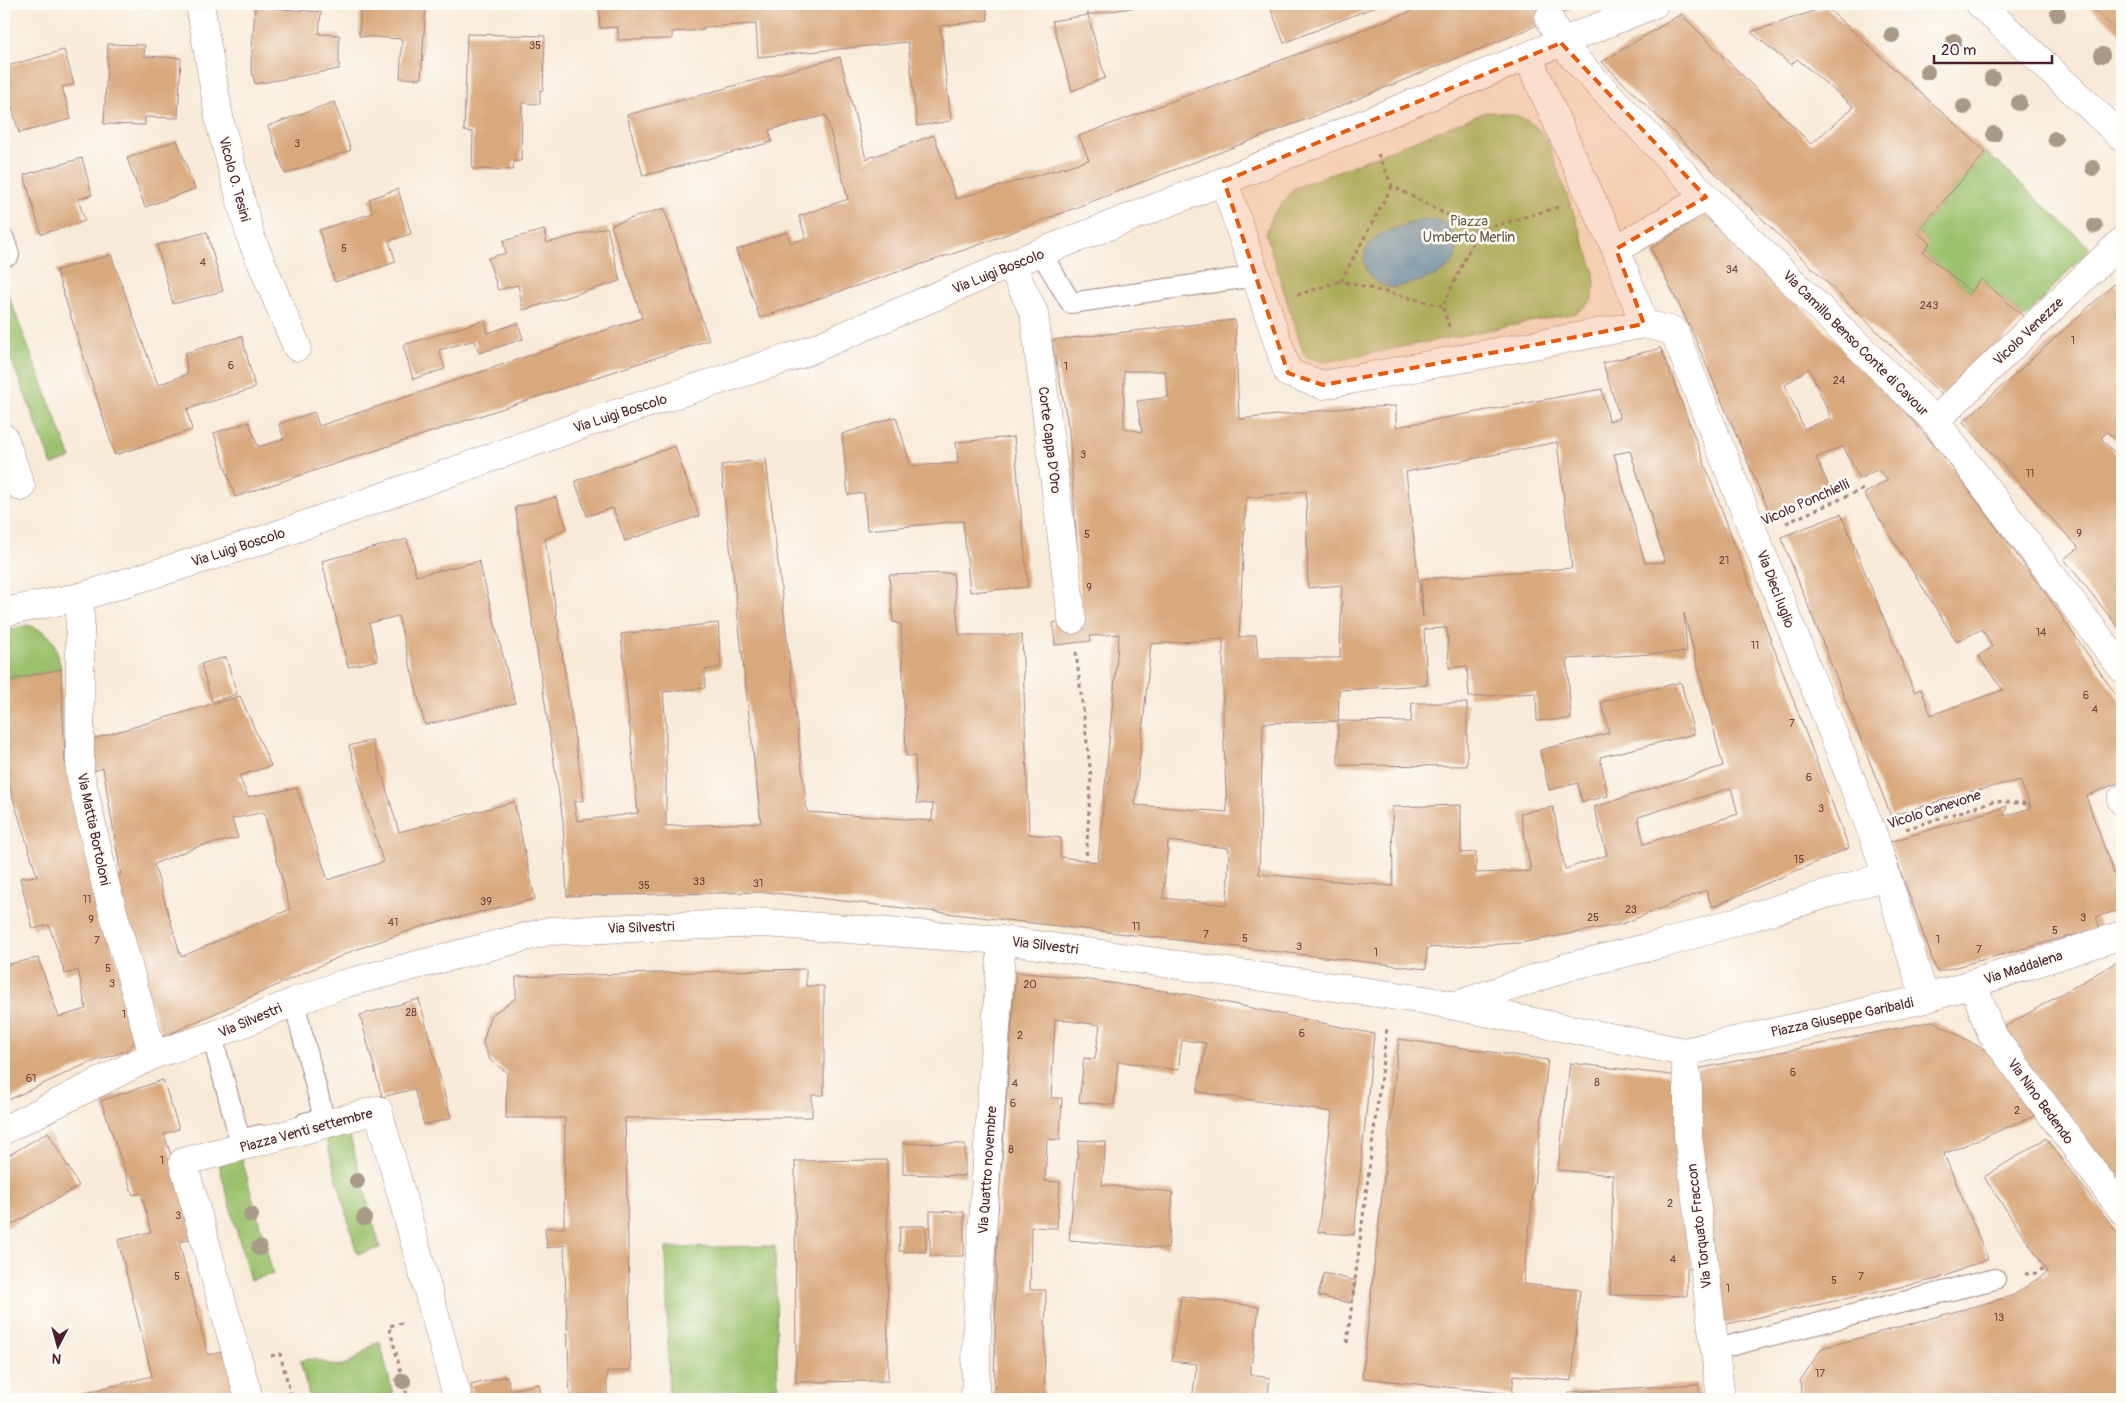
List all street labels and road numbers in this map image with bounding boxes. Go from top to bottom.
street label: Vicolo O. Tesini [215,135,254,224]
street label: Via Luigi Boscolo [950,245,1047,298]
street label: Via Camillo Benso Conte di Cavour [1779,267,1932,420]
street label: Vicolo Venezze [1990,294,2067,369]
street label: Corte Cappa D'Oro [1035,386,1065,495]
street label: Via Luigi Boscolo [571,390,670,437]
street label: Vicolo Ponchielli [1758,475,1852,530]
street label: Via Luigi Boscolo [189,524,288,571]
street label: Via Dieci luglio [1753,548,1798,631]
street label: Via Mattia Bortoloni [73,771,114,887]
street label: Vicolo Canevone [1885,786,1983,833]
street label: Via Silvestri [607,918,675,937]
street label: Via Silvestri [1011,933,1080,958]
street label: Via Maddalena [1982,947,2065,988]
street label: Piazza Giuseppe Garibaldi [1769,994,1915,1041]
street label: Via Silvestri [216,999,285,1041]
street label: Via Nino Bedendo [2004,1055,2078,1148]
street label: Piazza Venti settembre [238,1105,375,1156]
street label: Via Quattro novembre [975,1105,1000,1235]
street label: Via Torquato Fraccon [1683,1163,1716,1289]

